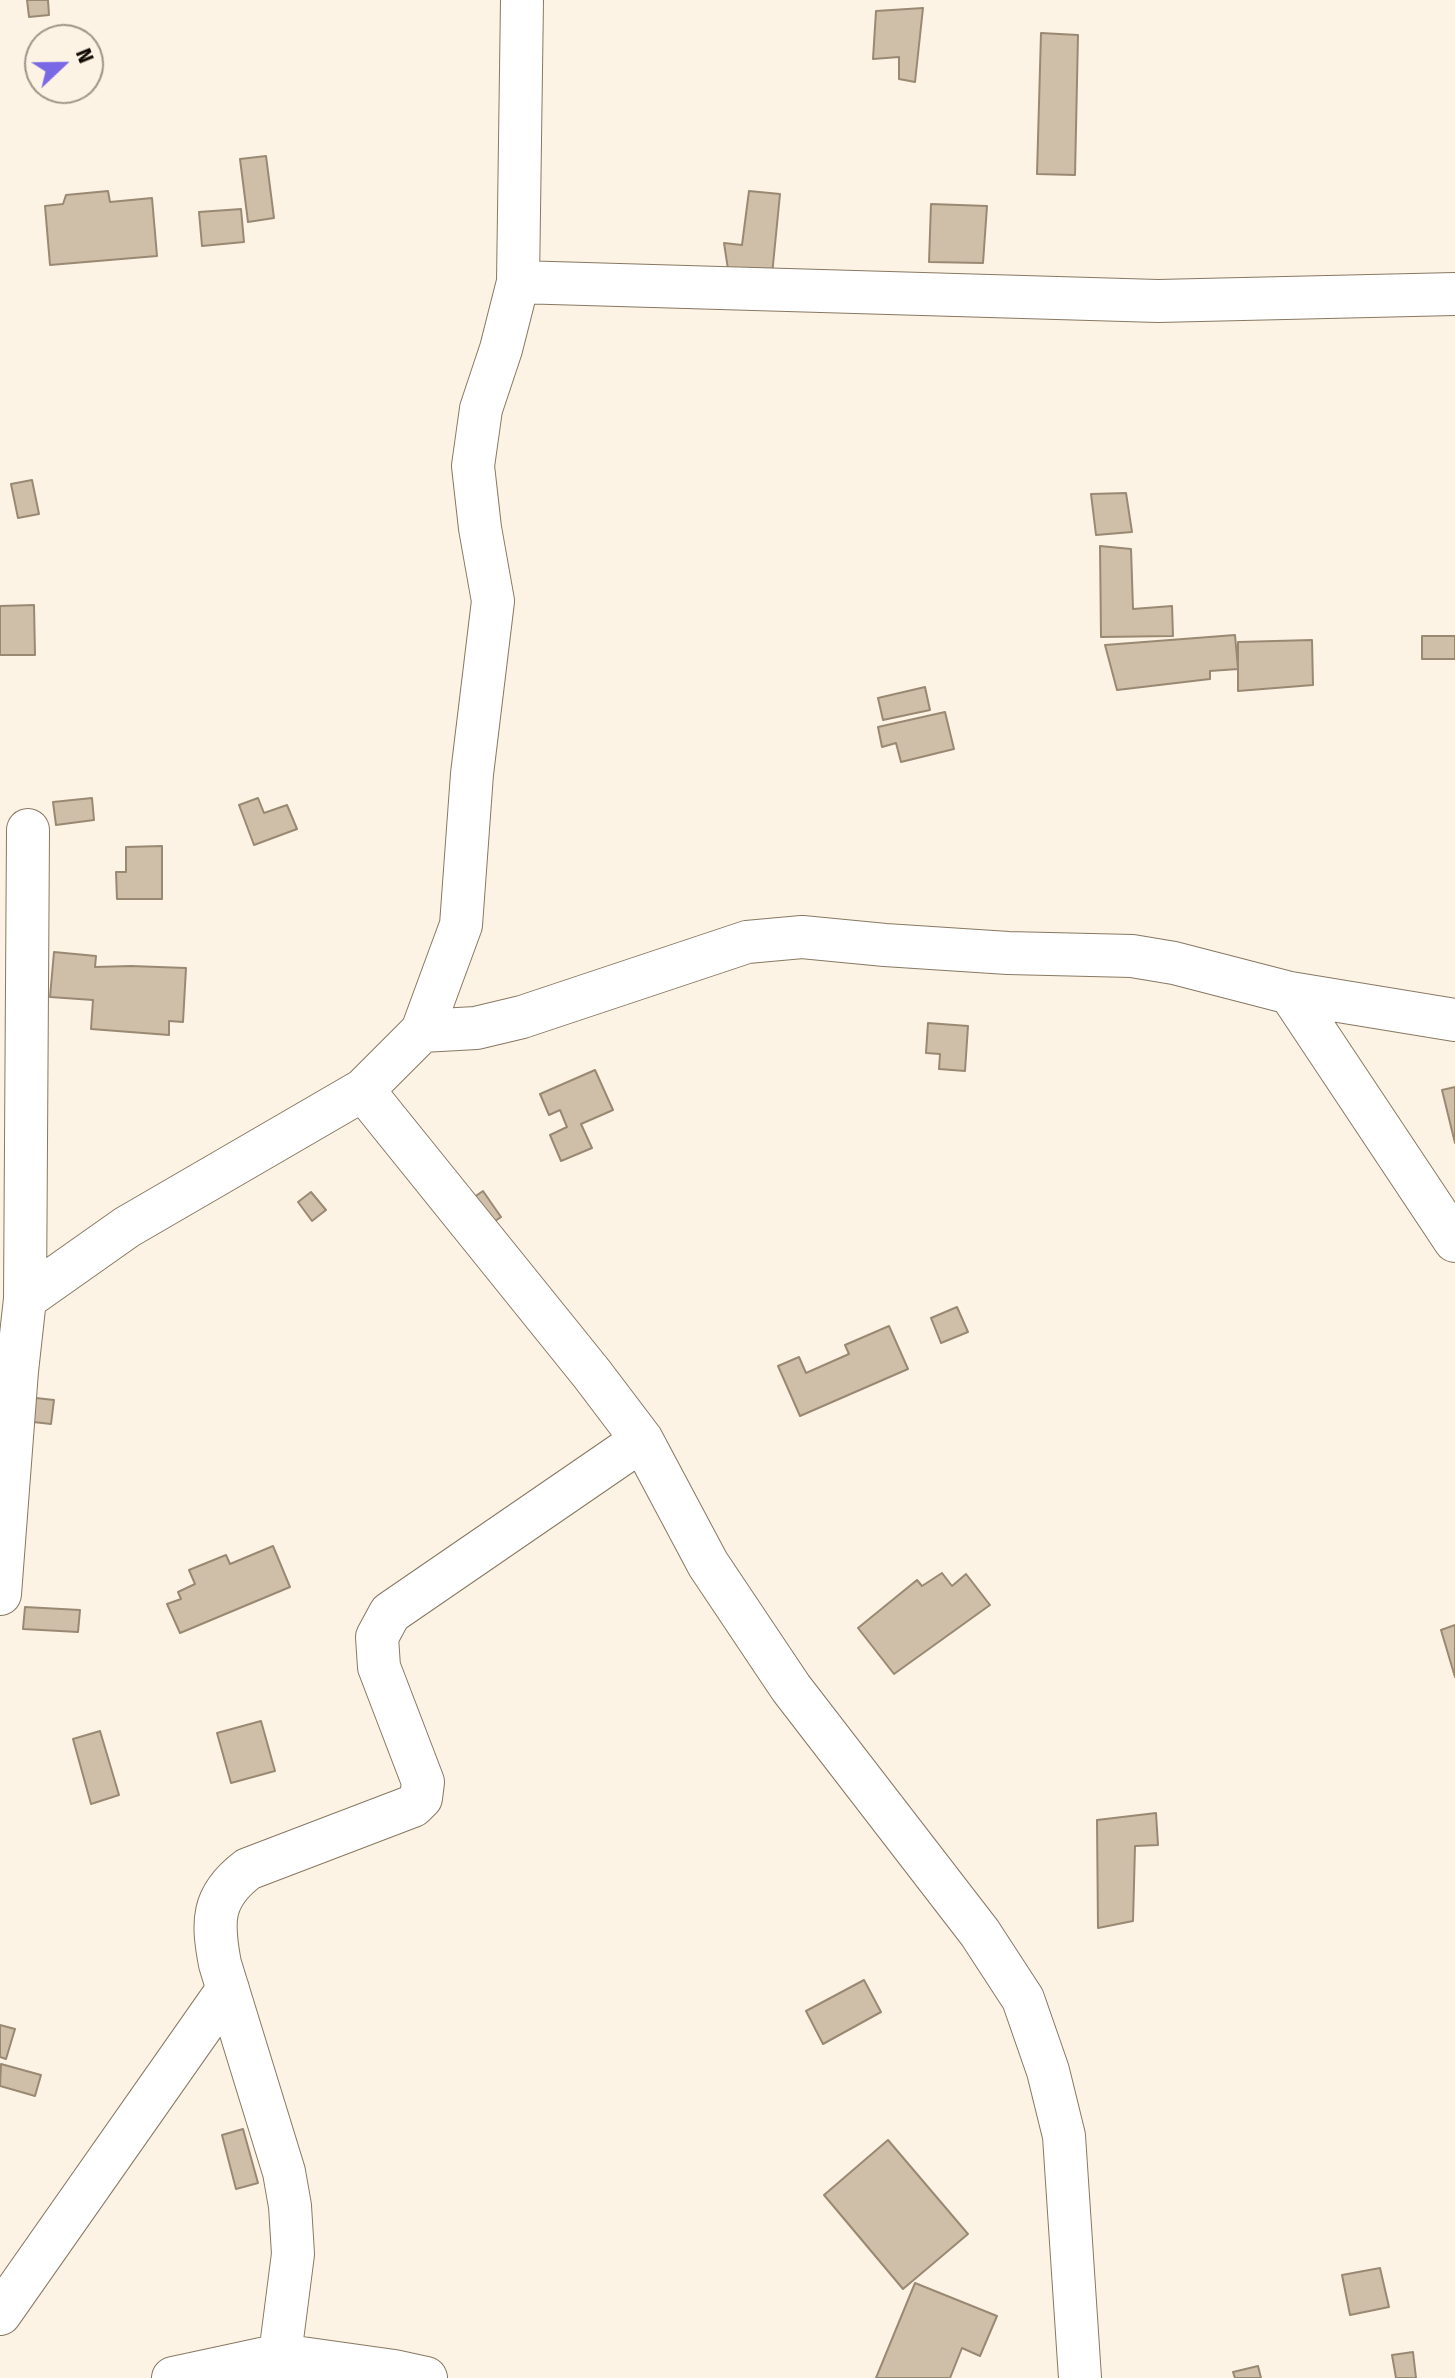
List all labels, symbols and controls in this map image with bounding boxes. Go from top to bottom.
north arrow [24,24,104,104]
text: N [70,44,100,67]

